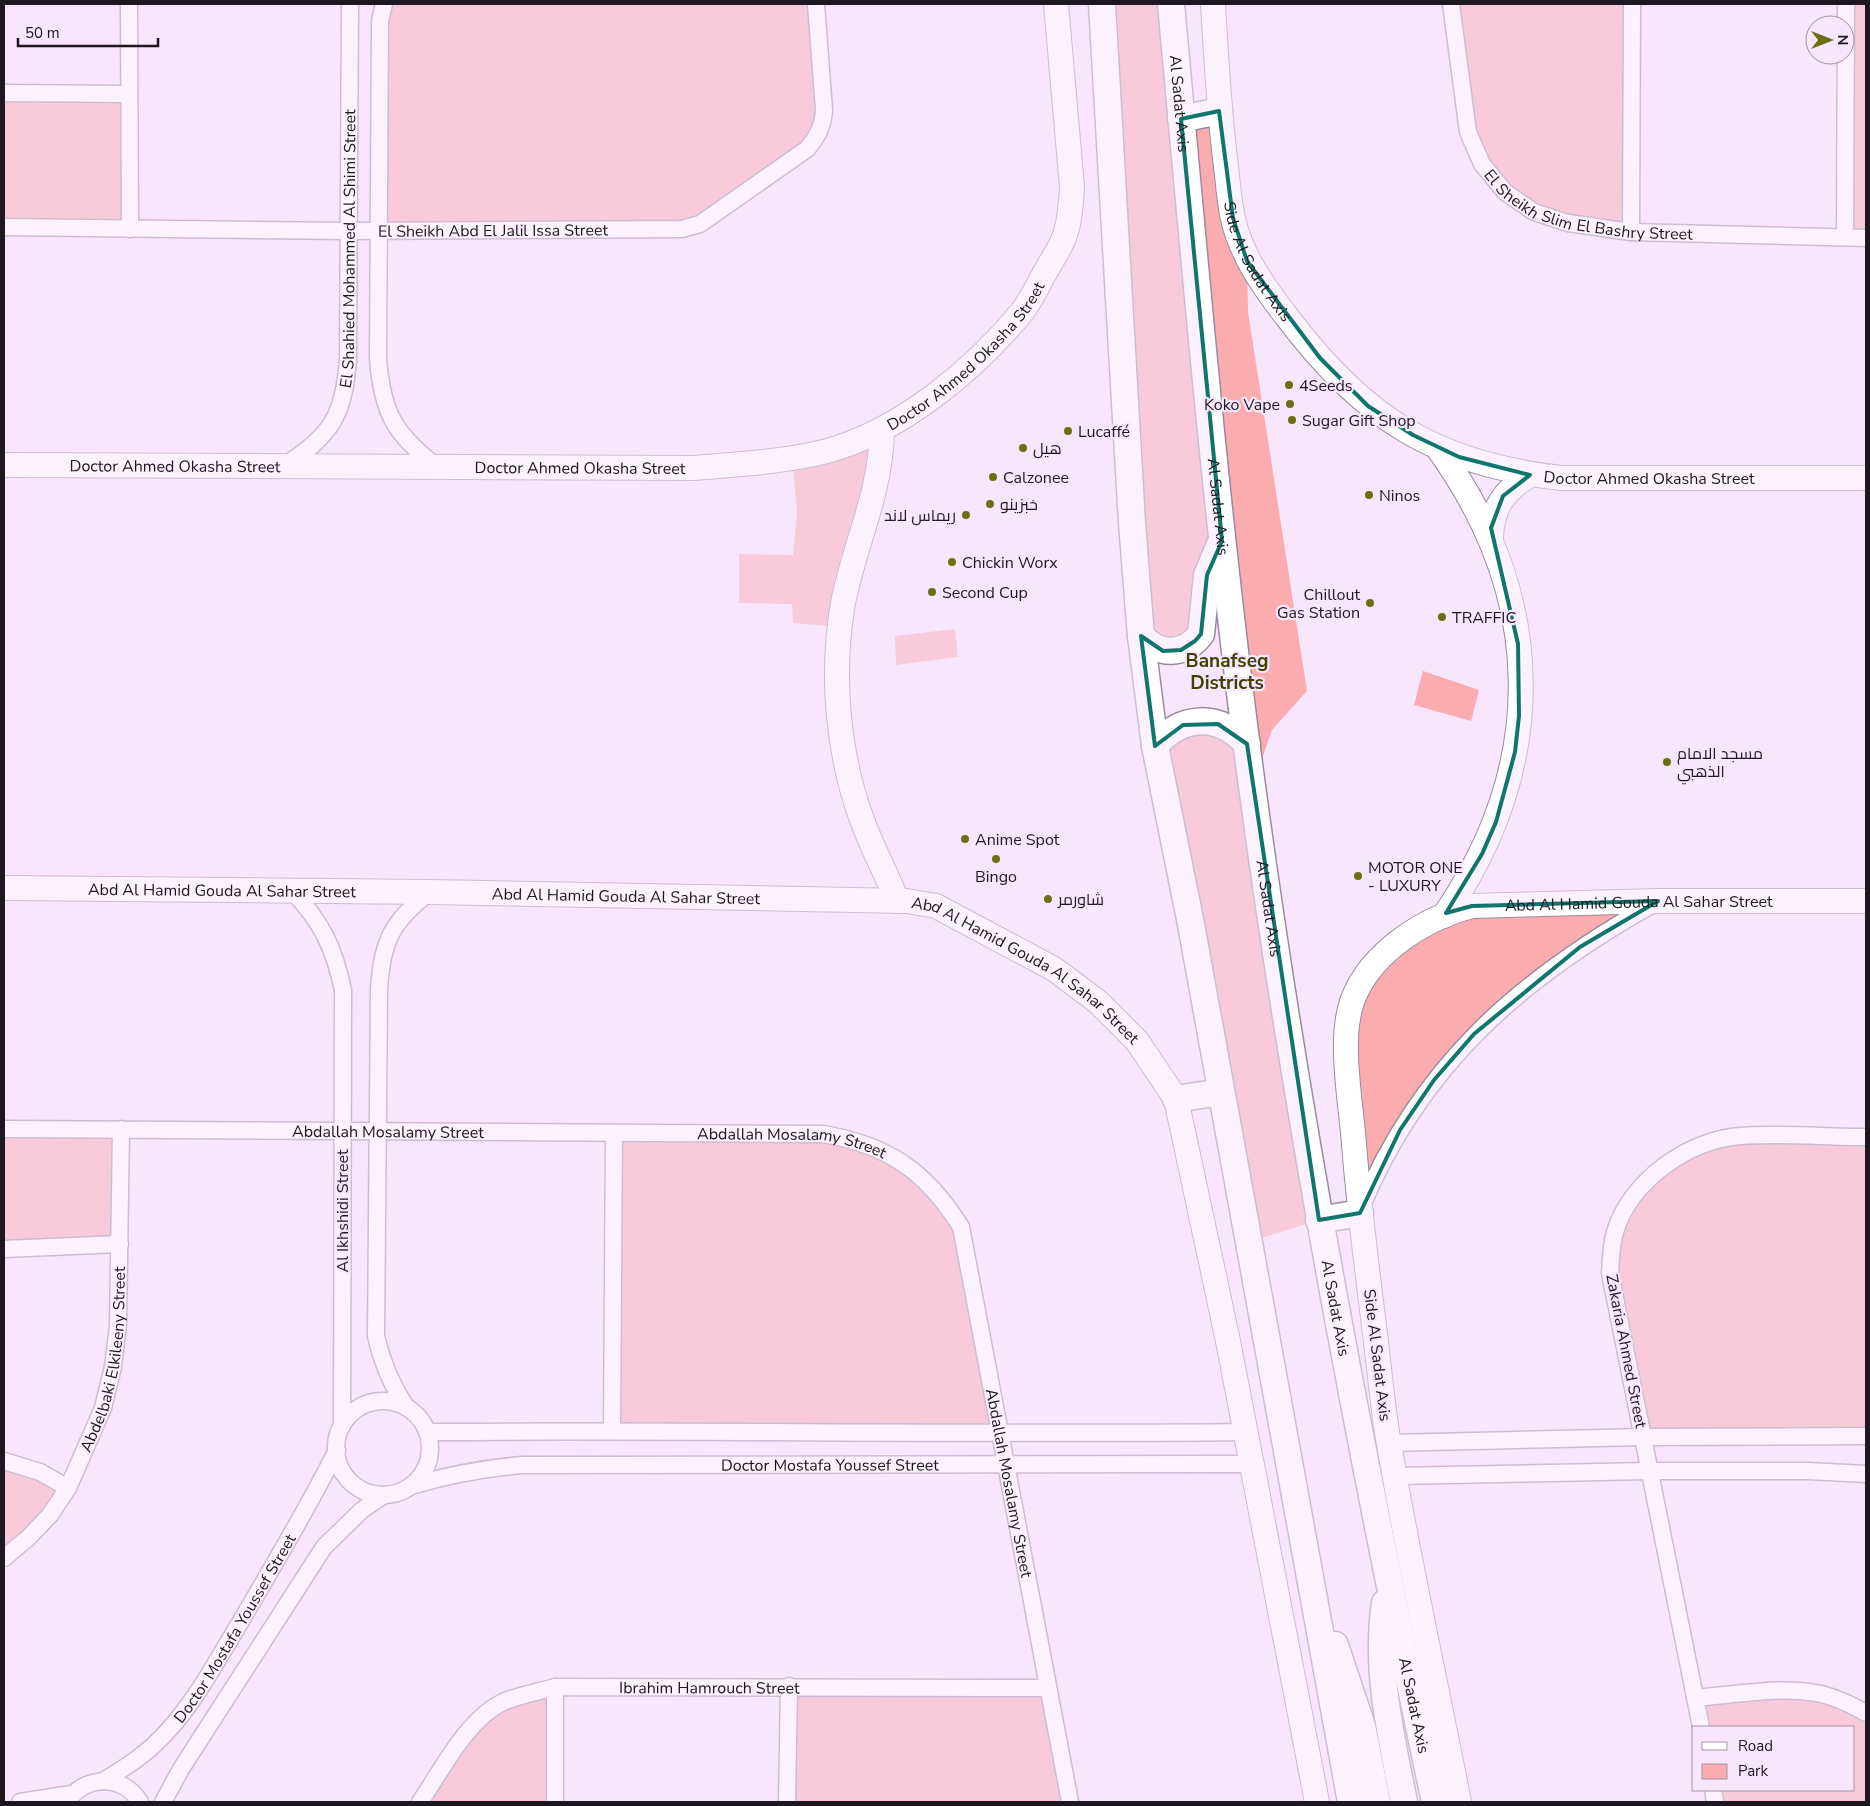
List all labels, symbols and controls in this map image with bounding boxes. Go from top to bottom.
scale bar [18,15,158,47]
north arrow [1805,15,1855,65]
text: 50 m [25,23,60,43]
text: N [1833,35,1852,45]
street label: Al Sadat Axis [1164,54,1194,153]
street label: El Shahied Mohammed Al Shimi Street [335,109,361,390]
street label: El Sheikh Slim El Bashry Street [1479,165,1693,246]
street label: Side Al Sadat Axis [1218,200,1297,326]
street label: El Sheikh Abd El Jalil Issa Street [378,219,608,243]
street label: Doctor Ahmed Okasha Street [883,278,1050,436]
place label: 4Seeds [1299,375,1353,397]
marker: 4Seeds [1283,379,1295,391]
place label: Koko Vape [1204,394,1280,416]
marker: Koko Vape [1284,398,1296,410]
place label: Sugar Gift Shop [1302,410,1416,432]
marker: Sugar Gift Shop [1286,414,1298,426]
place label: Lucaffé [1078,421,1130,443]
marker: Lucaffé [1062,425,1074,437]
place label: هيل [1033,438,1062,460]
marker: هيل [1017,442,1029,454]
street label: Doctor Ahmed Okasha Street [70,455,281,478]
street label: Doctor Ahmed Okasha Street [475,457,686,480]
street label: Al Sadat Axis [1202,457,1234,557]
street label: Doctor Ahmed Okasha Street [1542,466,1755,490]
place label: Calzonee [1003,467,1069,489]
marker: Calzonee [987,471,999,483]
place label: Ninos [1379,485,1420,507]
marker: Ninos [1363,489,1375,501]
place label: خبزينو [1000,494,1038,516]
marker: خبزينو [984,498,996,510]
place label: ريماس لاند [884,505,956,527]
marker: ريماس لاند [960,509,972,521]
place label: Chickin Worx [962,552,1058,574]
marker: Chickin Worx [946,556,958,568]
place label: Second Cup [942,582,1028,604]
place label: Chillout Gas Station [1277,584,1360,624]
marker: Second Cup [926,586,938,598]
marker: Chillout Gas Station [1364,597,1376,609]
place label: TRAFFIC [1452,607,1516,629]
marker: TRAFFIC [1436,611,1448,623]
district label: Banafseg Districts [1186,648,1268,696]
place label: مسجد الامام الذهبي [1677,743,1763,785]
marker: مسجد الامام الذهبي [1661,756,1673,768]
place label: Anime Spot [975,829,1060,851]
marker: Anime Spot [959,833,971,845]
marker: Bingo [990,853,1002,865]
place label: MOTOR ONE - LUXURY [1368,857,1463,897]
street label: Al Sadat Axis [1250,859,1286,959]
place label: Bingo [975,866,1017,888]
marker: MOTOR ONE - LUXURY [1352,870,1364,882]
street label: Abd Al Hamid Gouda Al Sahar Street [88,879,356,903]
street label: Abd Al Hamid Gouda Al Sahar Street [492,883,761,910]
place label: شاورمر [1057,889,1104,911]
street label: Abd Al Hamid Gouda Al Sahar Street [1504,891,1773,917]
street label: Abd Al Hamid Gouda Al Sahar Street [910,892,1144,1049]
marker: شاورمر [1042,893,1054,905]
street label: Abdallah Mosalamy Street [292,1121,484,1144]
street label: Abdallah Mosalamy Street [697,1123,890,1164]
street label: Al Ikhshidi Street [332,1149,354,1273]
street label: Al Sadat Axis [1315,1258,1355,1358]
street label: Abdelbaki Elkileeny Street [75,1266,131,1456]
street label: Zakaria Ahmed Street [1600,1272,1652,1430]
street label: Side Al Sadat Axis [1358,1288,1396,1422]
street label: Abdallah Mosalamy Street [980,1387,1037,1580]
street label: Doctor Mostafa Youssef Street [721,1454,939,1477]
street label: Doctor Mostafa Youssef Street [169,1530,302,1728]
street label: Al Sadat Axis [1393,1655,1434,1756]
street label: Ibrahim Hamrouch Street [619,1677,800,1699]
legend [1692,1726,1855,1791]
text: Road [1738,1736,1773,1756]
text: Park [1738,1761,1768,1781]

